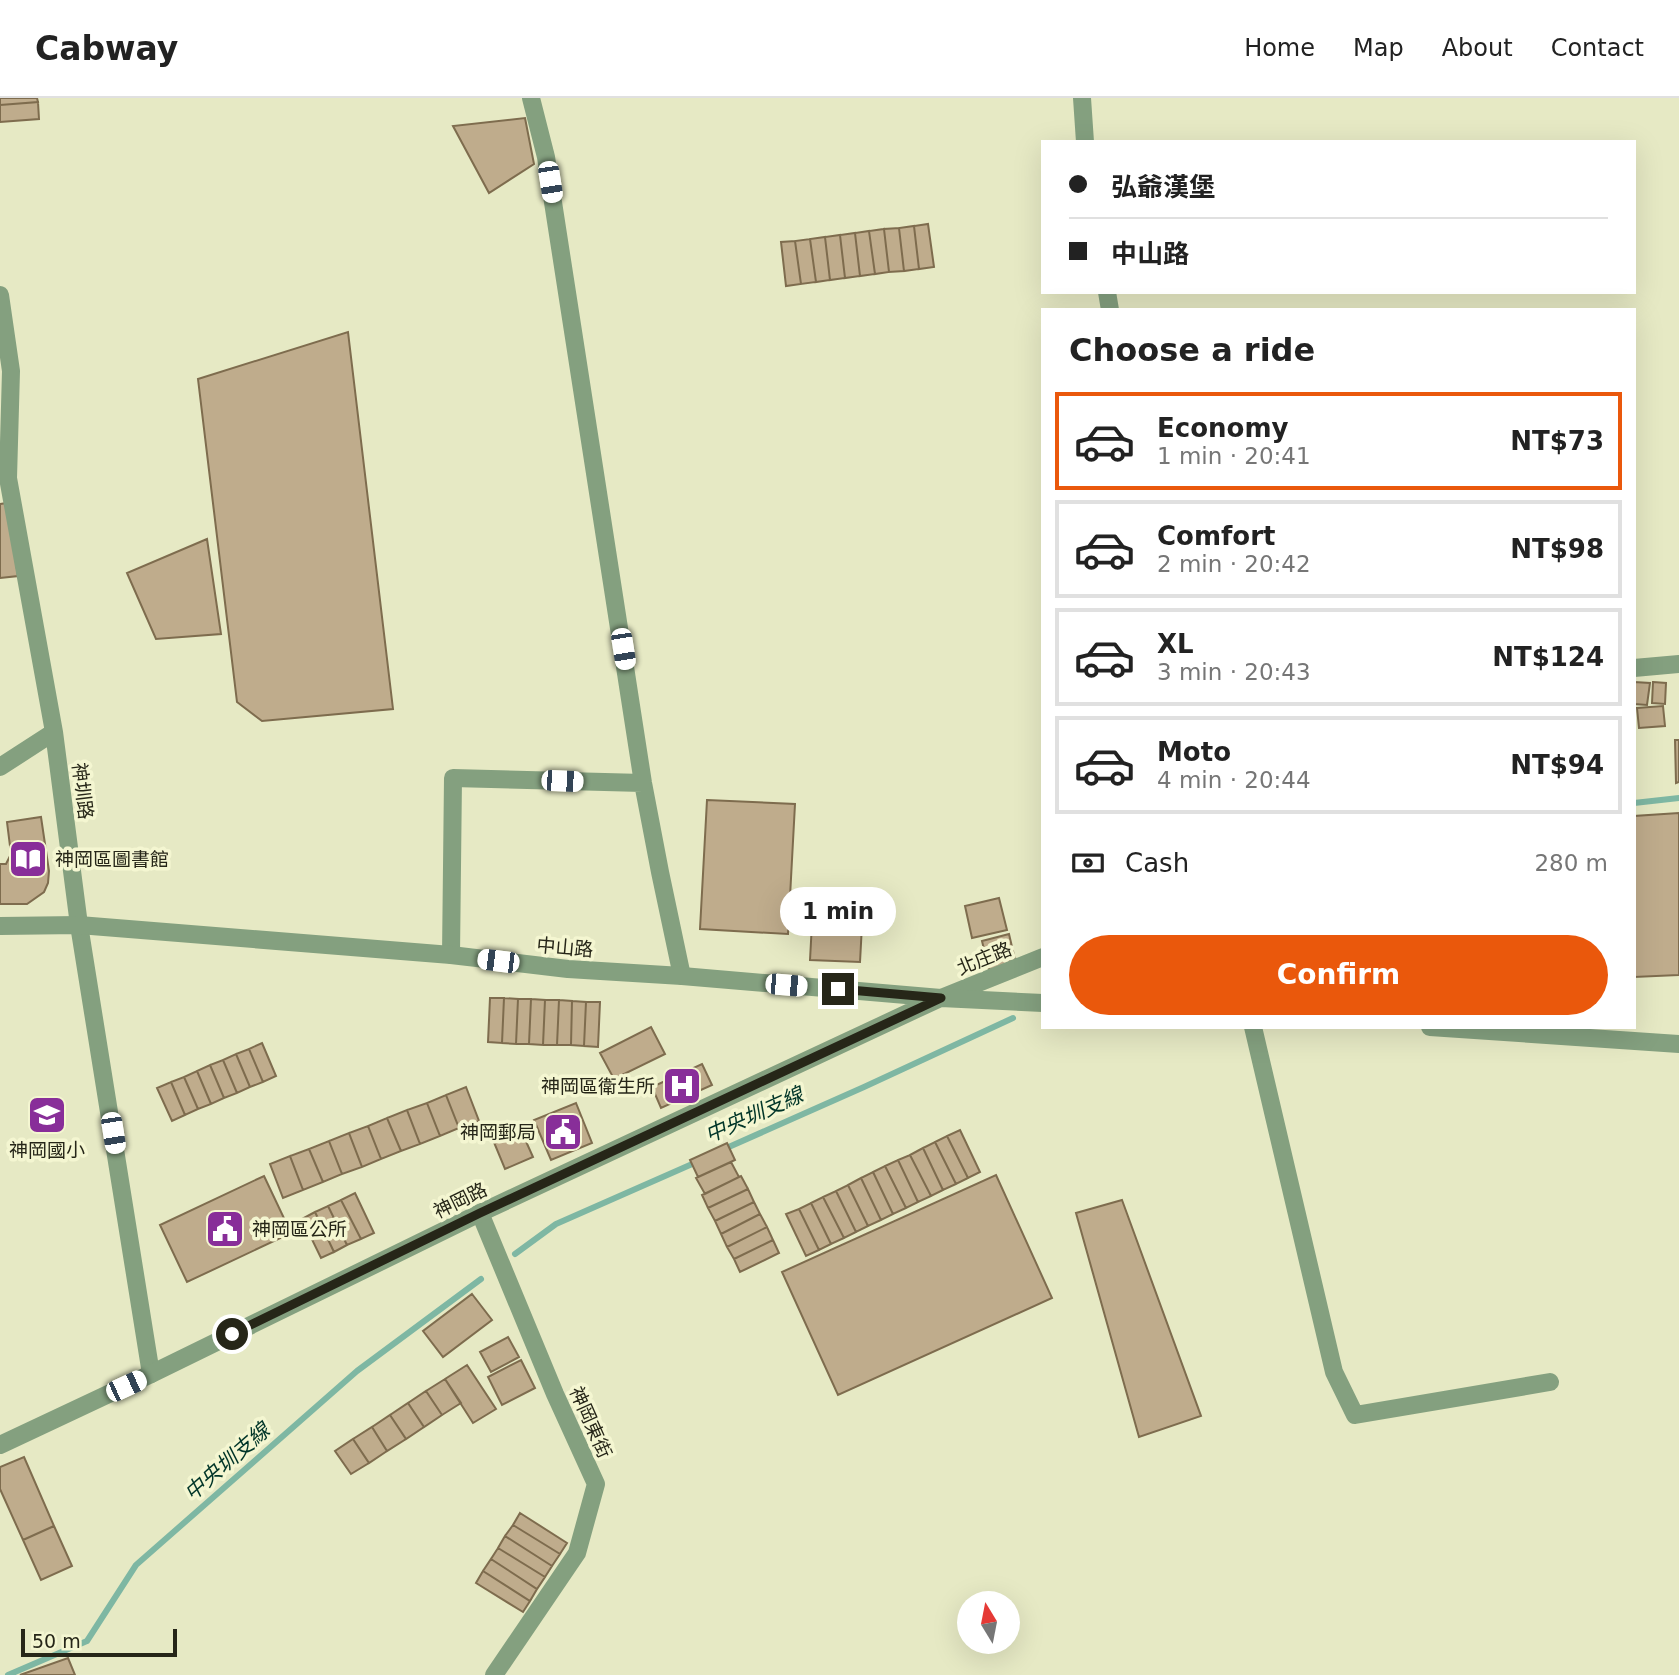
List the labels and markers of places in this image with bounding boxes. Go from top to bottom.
library icon: 神岡區圖書館 [7,838,49,880]
place label: 神岡區圖書館 [55,848,169,870]
hospital icon: 神岡區衛生所 [661,1065,703,1107]
place label: 神岡區衛生所 [541,1075,655,1097]
school or university icon: 神岡國小 [26,1094,68,1136]
public building icon: 神岡郵局 [542,1111,584,1153]
place label: 神岡郵局 [460,1121,536,1143]
place label: 神岡國小 [9,1139,85,1161]
public building icon: 神岡區公所 [204,1208,246,1250]
place label: 神岡區公所 [252,1218,347,1240]

